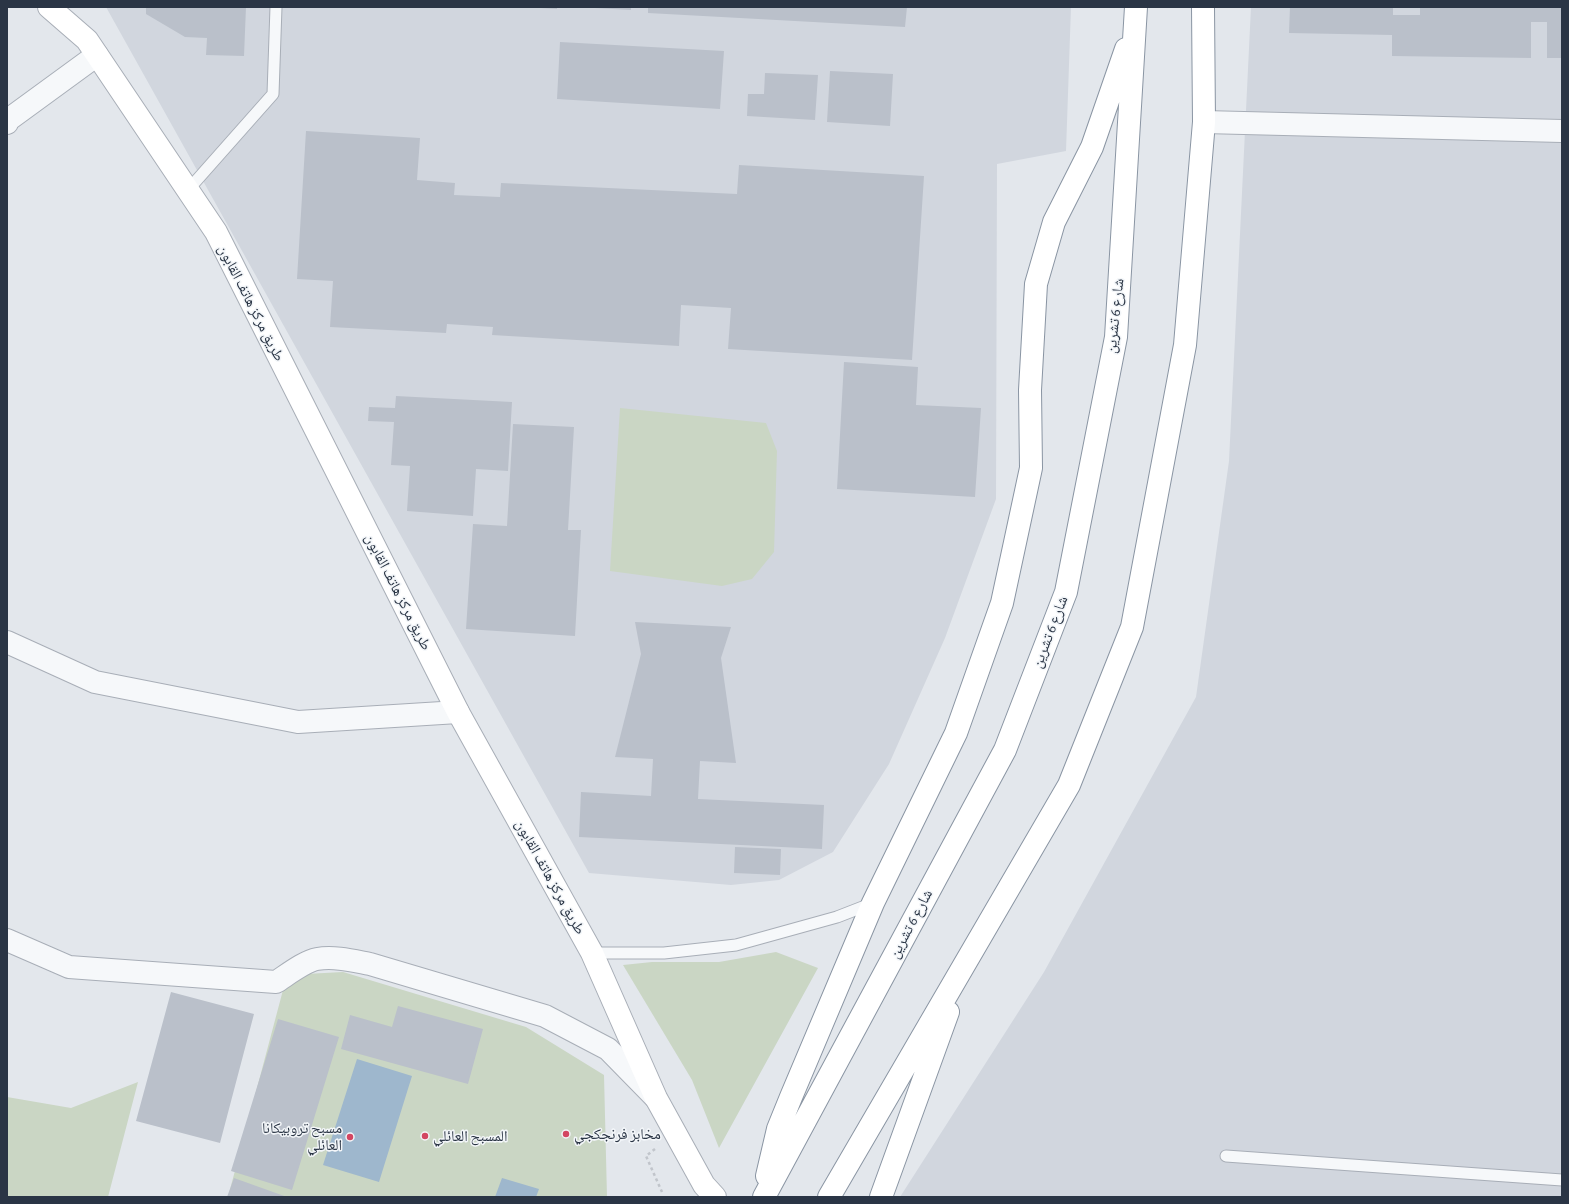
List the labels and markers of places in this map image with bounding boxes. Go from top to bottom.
place label: مسبح تروبيكانا العائلي [262,1119,342,1154]
place label: مخابز فرنجكجي [574,1125,661,1143]
place label: المسبح العائلي [433,1127,508,1145]
marker: مخابز فرنجكجي [561,1129,571,1139]
marker: المسبح العائلي [420,1131,430,1141]
marker: مسبح تروبيكانا العائلي [345,1132,355,1142]

